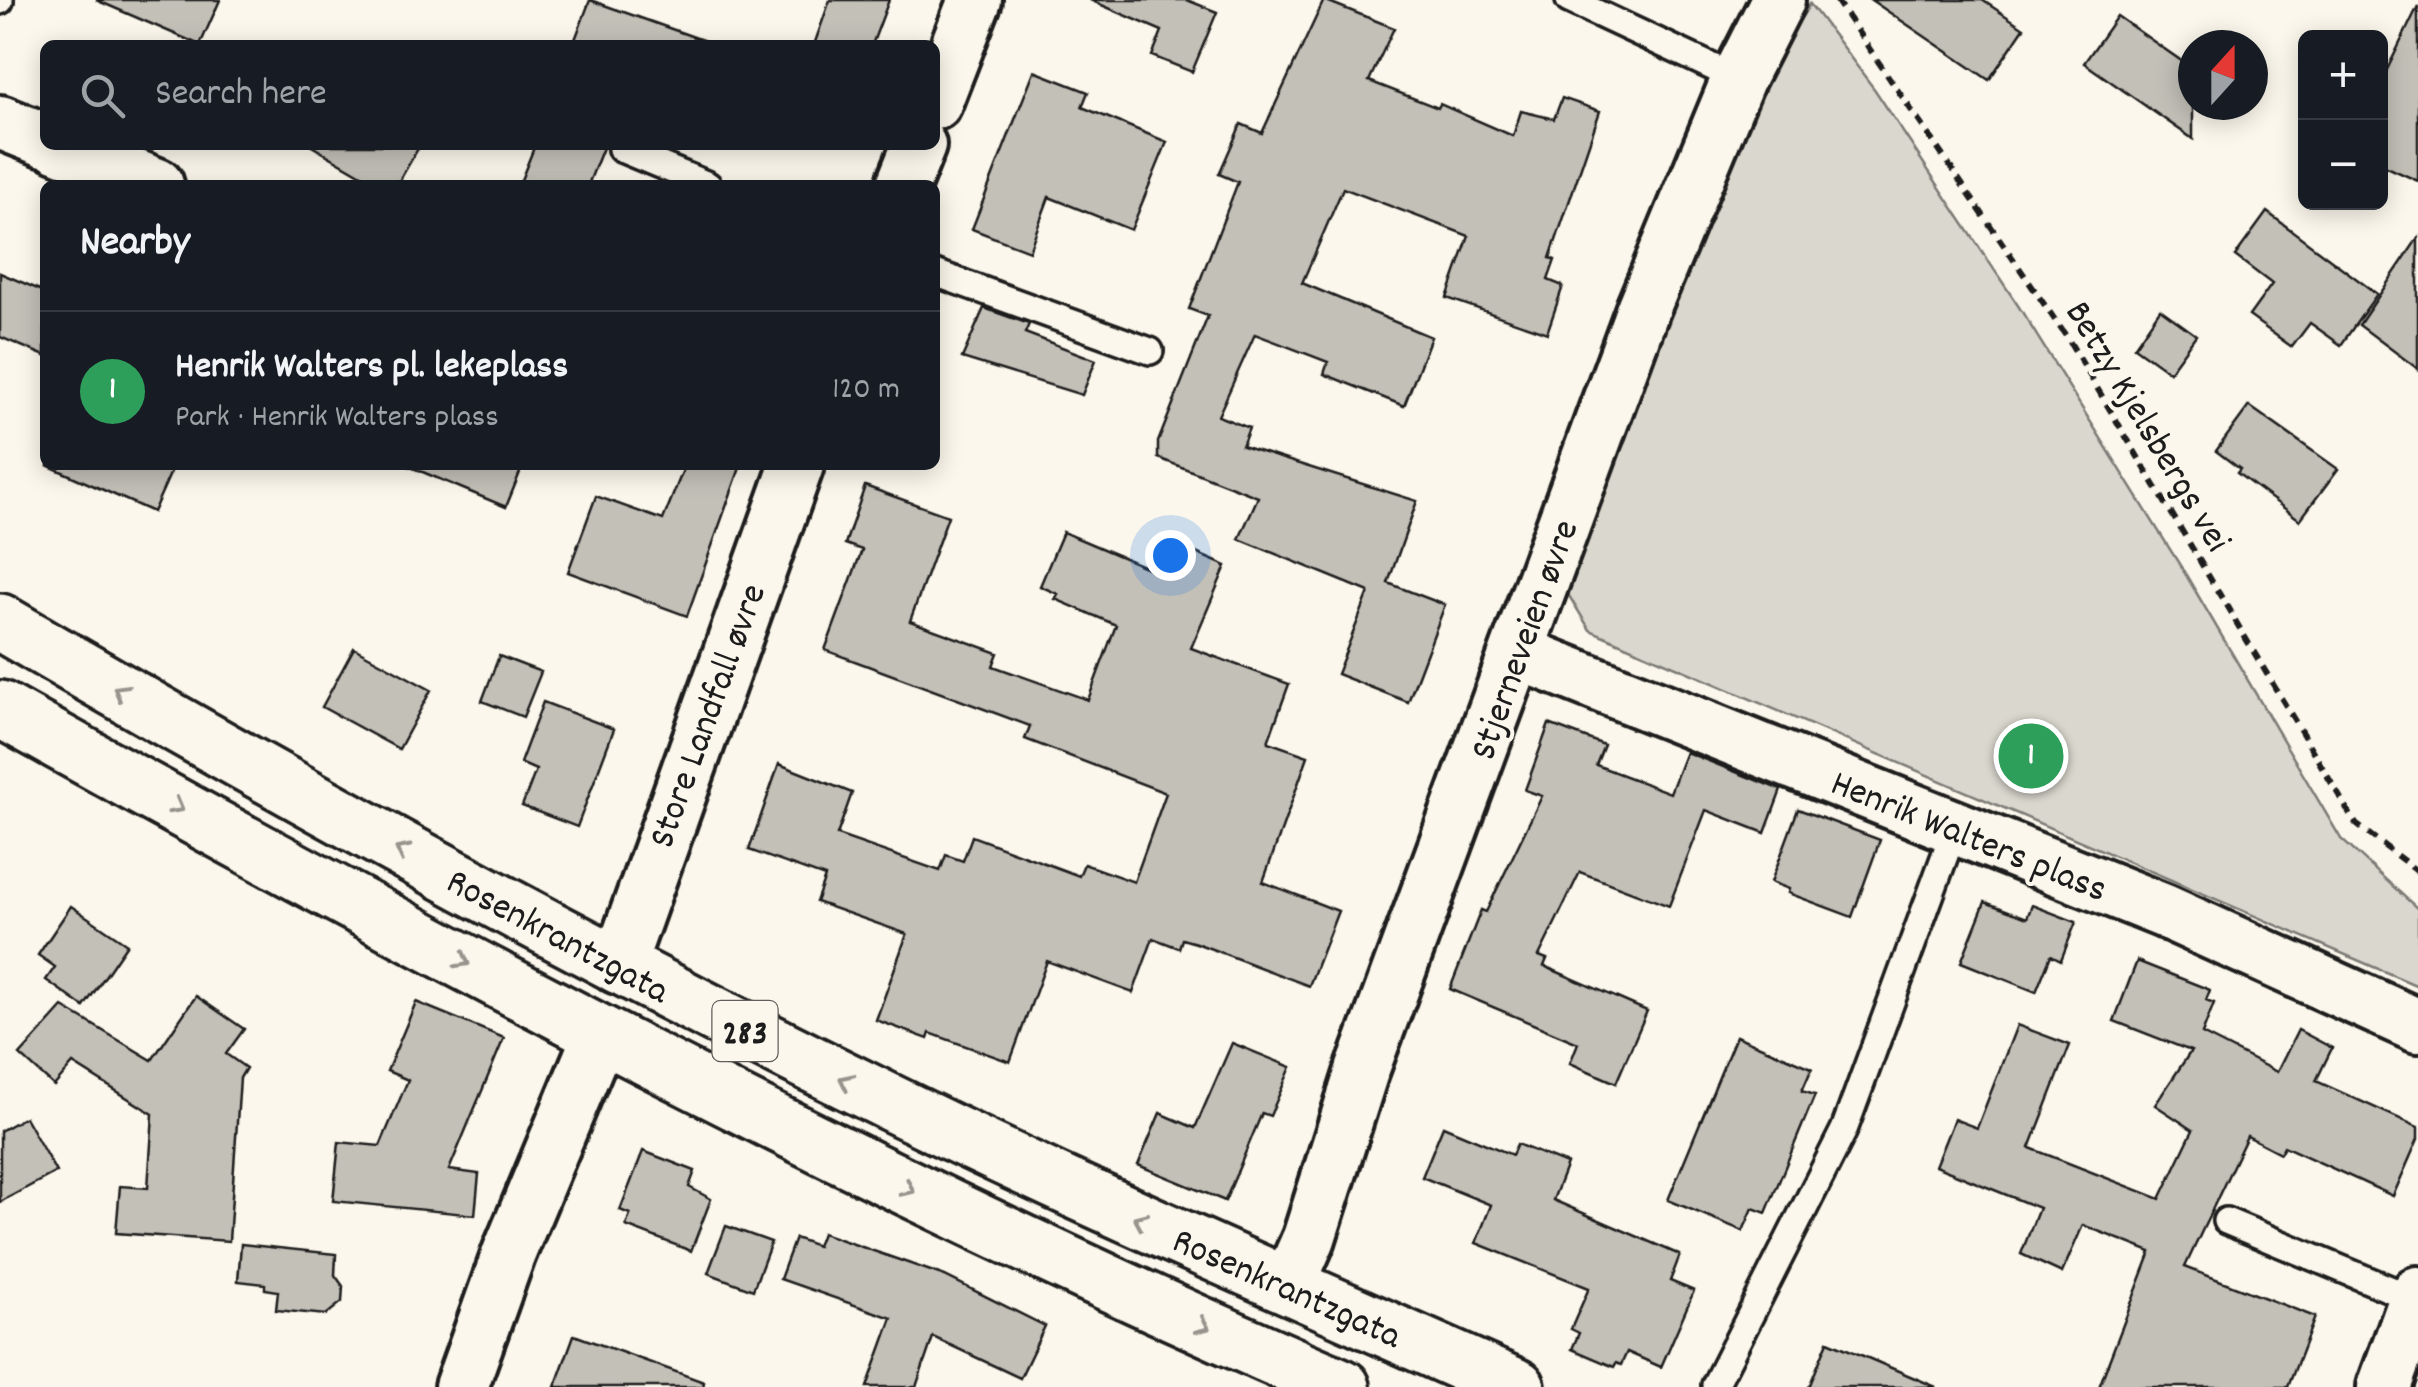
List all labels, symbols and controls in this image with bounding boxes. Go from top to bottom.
north arrow [2178,30,2268,120]
map controls [2298,30,2388,210]
button: + [2298,30,2388,120]
search box [40,40,940,150]
icon: search [75,68,130,123]
text: Search here [155,68,327,123]
button: − [2298,120,2388,210]
text: Nearby [80,215,190,275]
street label: Betzy Kjelsbergs vei [2048,292,2242,564]
text: Henrik Walters pl. lekeplass [175,341,568,396]
text: 1 [109,368,116,414]
text: 120 m [832,368,900,414]
text: Park · Henrik Walters plass [175,396,499,442]
street label: Stjerneveien øvre [1458,513,1596,769]
your location [1145,530,1196,581]
street label: Store Landfall øvre [637,577,783,857]
one-way arrow [113,684,131,703]
pin: 1 [1998,718,2064,794]
street label: Henrik Walters plass [1821,759,2114,920]
one-way arrow [166,795,184,815]
one-way arrow [395,844,413,863]
street label: Rosenkrantzgata [435,857,679,1021]
one-way arrow [453,949,471,969]
road number: 283 [712,1001,778,1061]
one-way arrow [839,1074,857,1093]
one-way arrow [898,1176,916,1196]
one-way arrow [1132,1212,1150,1232]
street label: Rosenkrantzgata [1162,1216,1410,1367]
one-way arrow [1193,1314,1211,1334]

